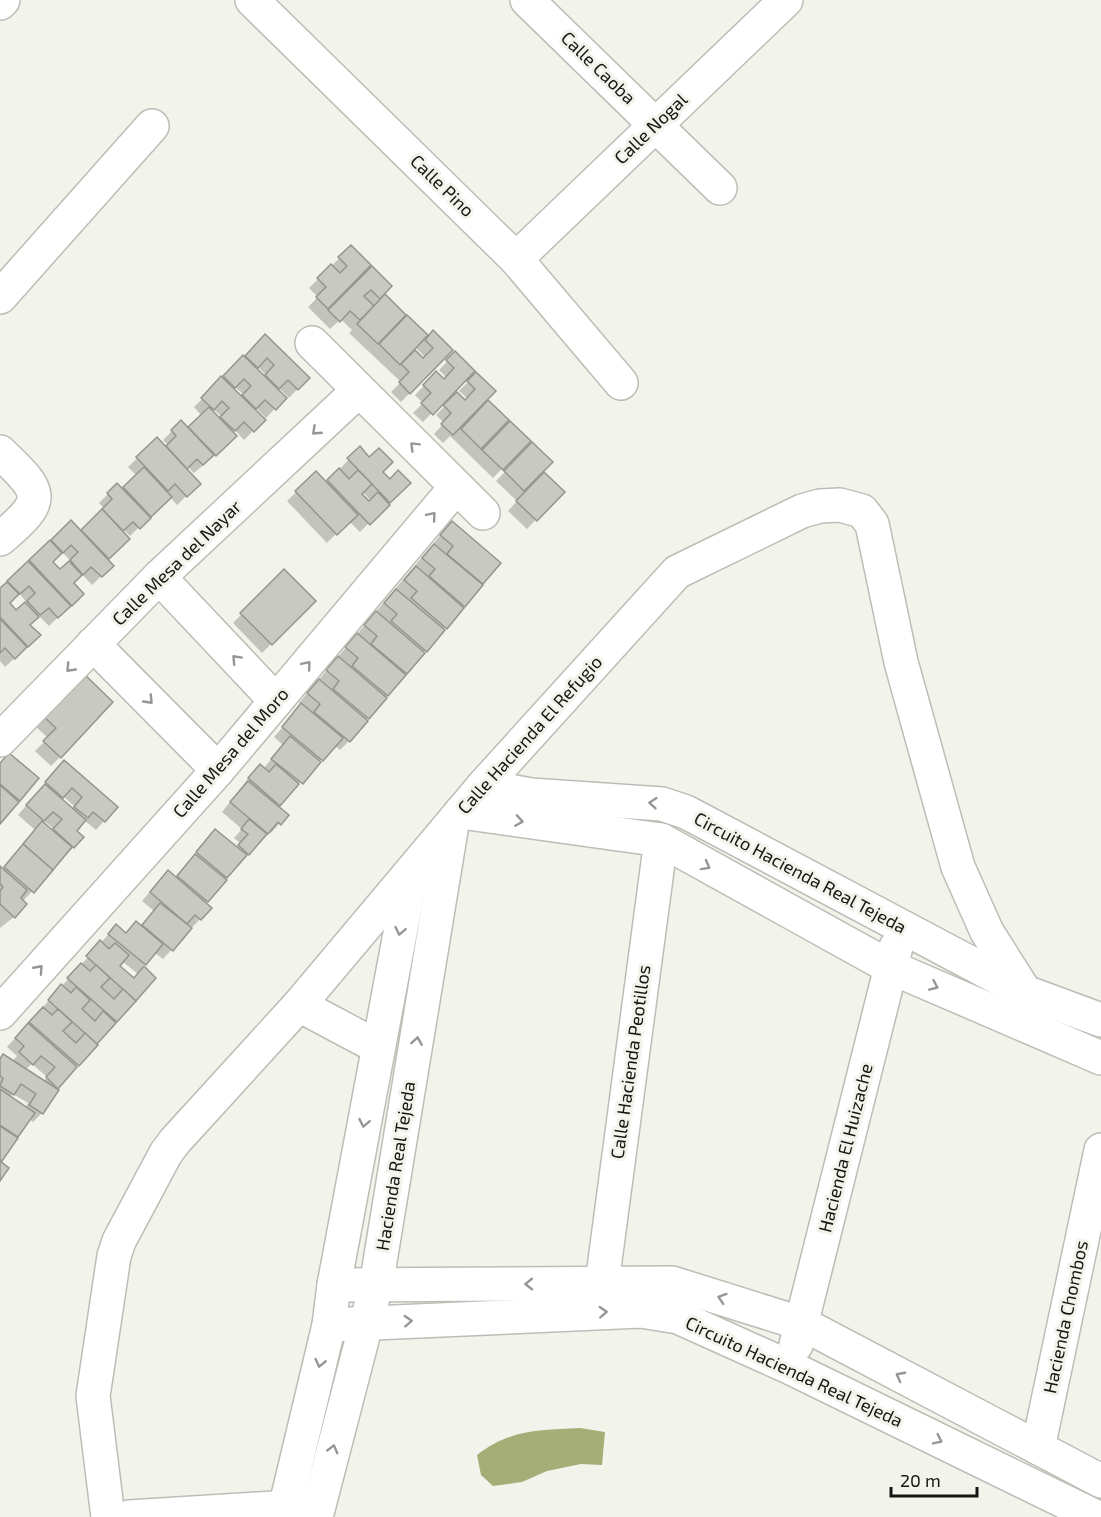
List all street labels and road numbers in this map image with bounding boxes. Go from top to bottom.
street label: Calle Caoba [557,26,641,108]
street label: Calle Nogal [609,88,692,168]
street label: Calle Pino [406,149,479,221]
street label: Calle Mesa del Nayar [107,495,245,630]
street label: Calle Hacienda El Refugio [452,651,606,818]
street label: Calle Mesa del Moro [168,683,293,822]
street label: Circuito Hacienda Real Tejeda [691,807,910,938]
street label: Calle Hacienda Peotillos [605,963,655,1160]
street label: Hacienda El Huizache [813,1061,877,1234]
street label: Hacienda Real Tejeda [371,1080,419,1252]
street label: Hacienda Chombos [1038,1238,1092,1395]
street label: Circuito Hacienda Real Tejeda [682,1311,907,1431]

